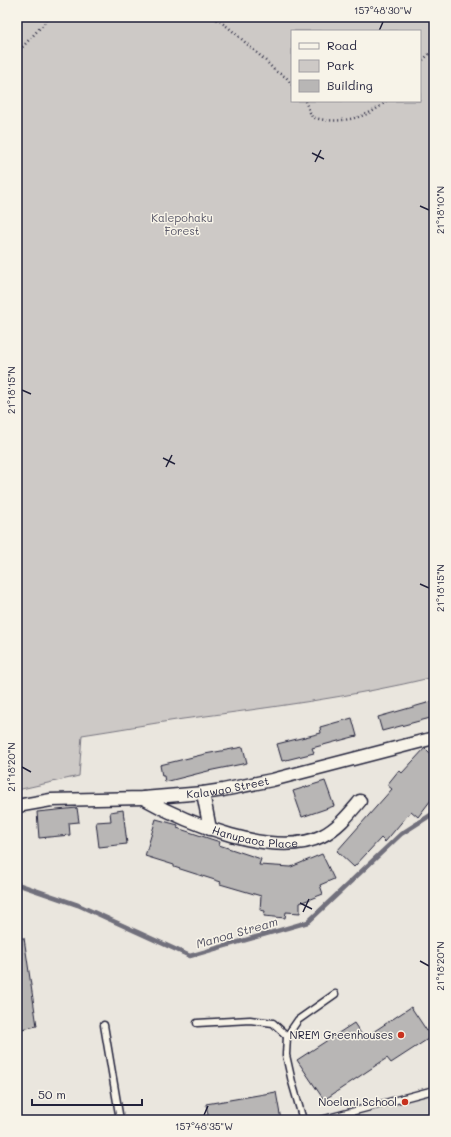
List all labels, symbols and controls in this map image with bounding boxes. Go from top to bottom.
text: 157°48'30"W [354,3,412,17]
legend [291,30,421,102]
text: Road [327,37,357,53]
text: Park [327,57,354,73]
text: Building [327,77,373,93]
text: 21°18'10"N [433,186,447,234]
park label: Kalepohaku Forest [151,210,213,238]
text: 21°18'15"N [4,366,18,414]
text: 21°18'15"N [433,564,447,612]
text: 21°18'20"N [4,742,18,792]
street label: Kalawao Street [186,773,270,801]
street label: Hanupaoa Place [210,822,299,851]
water label: Manoa Stream [194,913,280,951]
text: 21°18'20"N [433,941,447,991]
place label: NREM Greenhouses [290,1027,393,1042]
marker: NREM Greenhouses [396,1030,406,1040]
scale bar [32,1081,142,1107]
text: 50 m [38,1086,66,1102]
place label: Noelani School [318,1094,397,1109]
marker: Noelani School [400,1097,410,1107]
text: 157°48'35"W [175,1119,233,1133]

